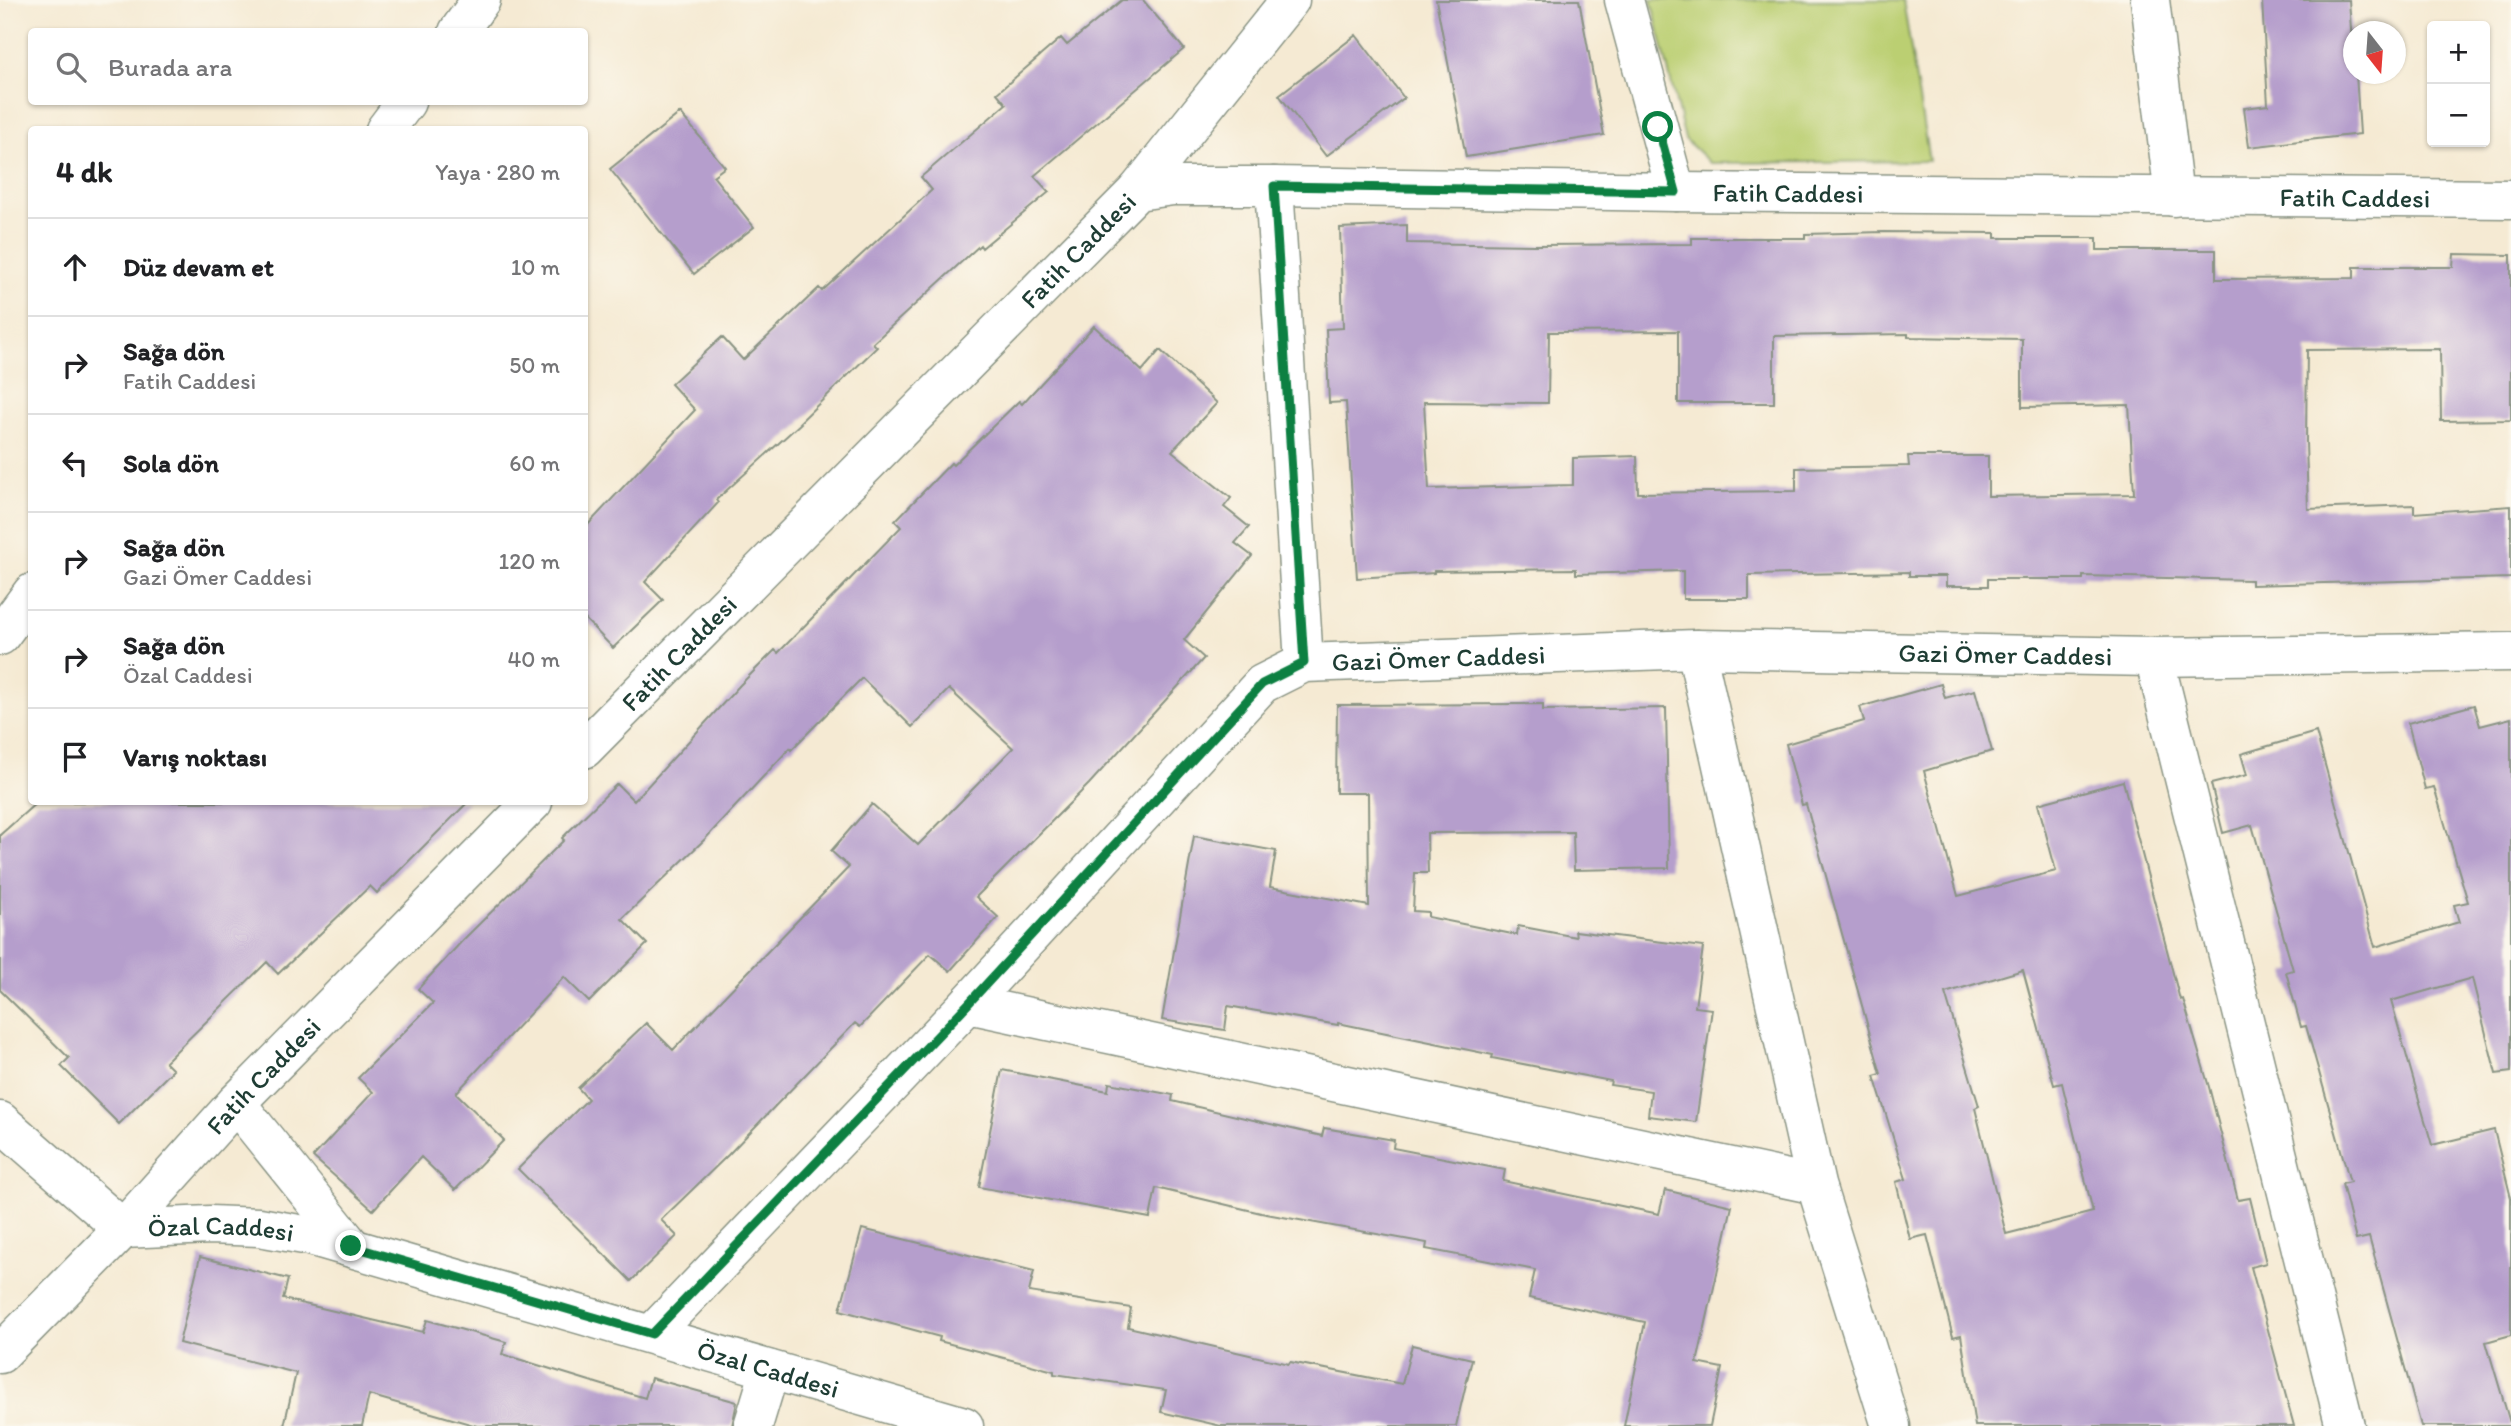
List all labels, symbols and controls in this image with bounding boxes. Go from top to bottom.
north arrow [2343,21,2406,84]
map controls [2427,21,2490,147]
button: + [2427,21,2490,84]
search box [28,28,588,105]
icon: search [52,48,90,86]
text: Burada ara [108,51,232,83]
button: − [2427,84,2490,147]
route start [1642,111,1673,142]
text: 4 dk [56,153,113,190]
text: Yaya · 280 m [435,158,560,186]
street label: Fatih Caddesi [1713,176,1864,210]
street label: Fatih Caddesi [2279,181,2430,214]
street label: Fatih Caddesi [1014,186,1143,315]
icon: ahead [56,248,94,286]
text: Düz devam et [123,251,274,283]
text: 10 m [511,253,560,281]
text: Sağa dön [123,335,225,367]
icon: right [56,346,94,384]
text: 50 m [509,351,560,379]
text: Fatih Caddesi [123,367,256,395]
icon: left [56,444,94,482]
text: Sola dön [123,447,219,479]
text: 60 m [509,449,560,477]
text: Sağa dön [123,531,225,563]
icon: right [56,542,94,580]
text: 120 m [499,547,560,575]
text: Gazi Ömer Caddesi [123,563,312,591]
street label: Fatih Caddesi [615,588,743,718]
text: Sağa dön [123,629,225,661]
street label: Gazi Ömer Caddesi [1898,637,2112,672]
street label: Gazi Ömer Caddesi [1331,638,1546,678]
icon: right [56,640,94,678]
text: 40 m [507,645,560,673]
text: Özal Caddesi [123,661,253,689]
icon: arrive [56,738,94,776]
text: Varış noktası [123,741,267,773]
street label: Fatih Caddesi [199,1011,327,1141]
street label: Özal Caddesi [147,1209,296,1249]
route end [335,1230,366,1261]
street label: Özal Caddesi [693,1333,843,1405]

